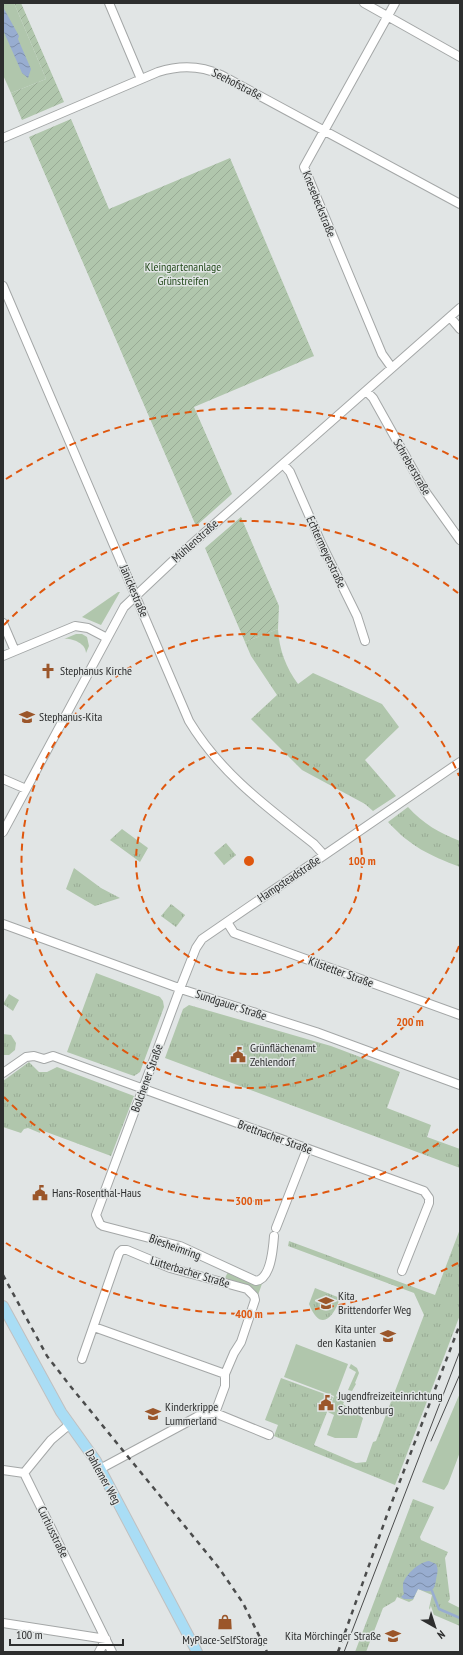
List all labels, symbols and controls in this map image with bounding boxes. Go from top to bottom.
street label: Seehofstraße [209,64,265,103]
street label: Knesebeckstraße [299,168,340,239]
park label: Kleingartenanlage Grünstreifen [145,259,221,288]
street label: Schreberstraße [390,436,435,498]
street label: Echtermeyerstraße [303,513,350,590]
street label: Mühlenstraße [168,516,221,565]
street label: Jänickestraße [116,561,152,619]
church icon: Stephanus Kirche [39,662,57,680]
place label: Stephanus Kirche [60,663,132,678]
school or university icon: Stephanus-Kita [18,708,36,726]
place label: Stephanus-Kita [39,709,102,724]
street label: Hampsteadstraße [254,852,323,905]
text: 100 m [348,853,376,868]
centre of rings [242,854,256,868]
street label: Kilstetter Straße [307,953,376,990]
street label: Sundgauer Straße [194,986,269,1023]
text: 200 m [396,1014,424,1029]
place label: Grünflächenamt Zehlendorf [250,1040,316,1069]
street label: Bolchener Straße [127,1042,166,1114]
public building icon: Grünflächenamt Zehlendorf [229,1046,247,1064]
street label: Brettnacher Straße [236,1116,315,1157]
public building icon: Hans-Rosenthal-Haus [31,1184,49,1202]
place label: Hans-Rosenthal-Haus [52,1185,141,1200]
text: 300 m [235,1193,263,1208]
street label: Biesheimring [147,1230,203,1263]
street label: Lutterbacher Straße [149,1252,232,1291]
place label: Kita Brittendorfer Weg [338,1288,411,1317]
school or university icon: Kita Brittendorfer Weg [317,1294,335,1312]
text: 400 m [235,1306,263,1321]
place label: Kita unter den Kastanien [317,1321,377,1350]
school or university icon: Kita unter den Kastanien [379,1327,397,1345]
place label: Jugendfreizeiteinrichtung Schottenburg [337,1388,443,1417]
public building icon: Jugendfreizeiteinrichtung Schottenburg [317,1394,335,1412]
place label: Kinderkrippe Lummerland [165,1399,218,1428]
school or university icon: Kinderkrippe Lummerland [144,1405,162,1423]
street label: Dahlemer Weg [82,1447,125,1507]
street label: Curtiusstraße [35,1504,72,1560]
north arrow [415,1607,455,1647]
shop icon: MyPlace-SelfStorage [216,1613,234,1631]
scale bar [10,1621,123,1647]
text: 100 m [16,1627,43,1642]
school or university icon: Kita Mörchinger Straße [384,1627,402,1645]
text: N [435,1627,448,1642]
place label: Kita Mörchinger Straße [285,1628,381,1643]
place label: MyPlace-SelfStorage [182,1632,268,1647]

